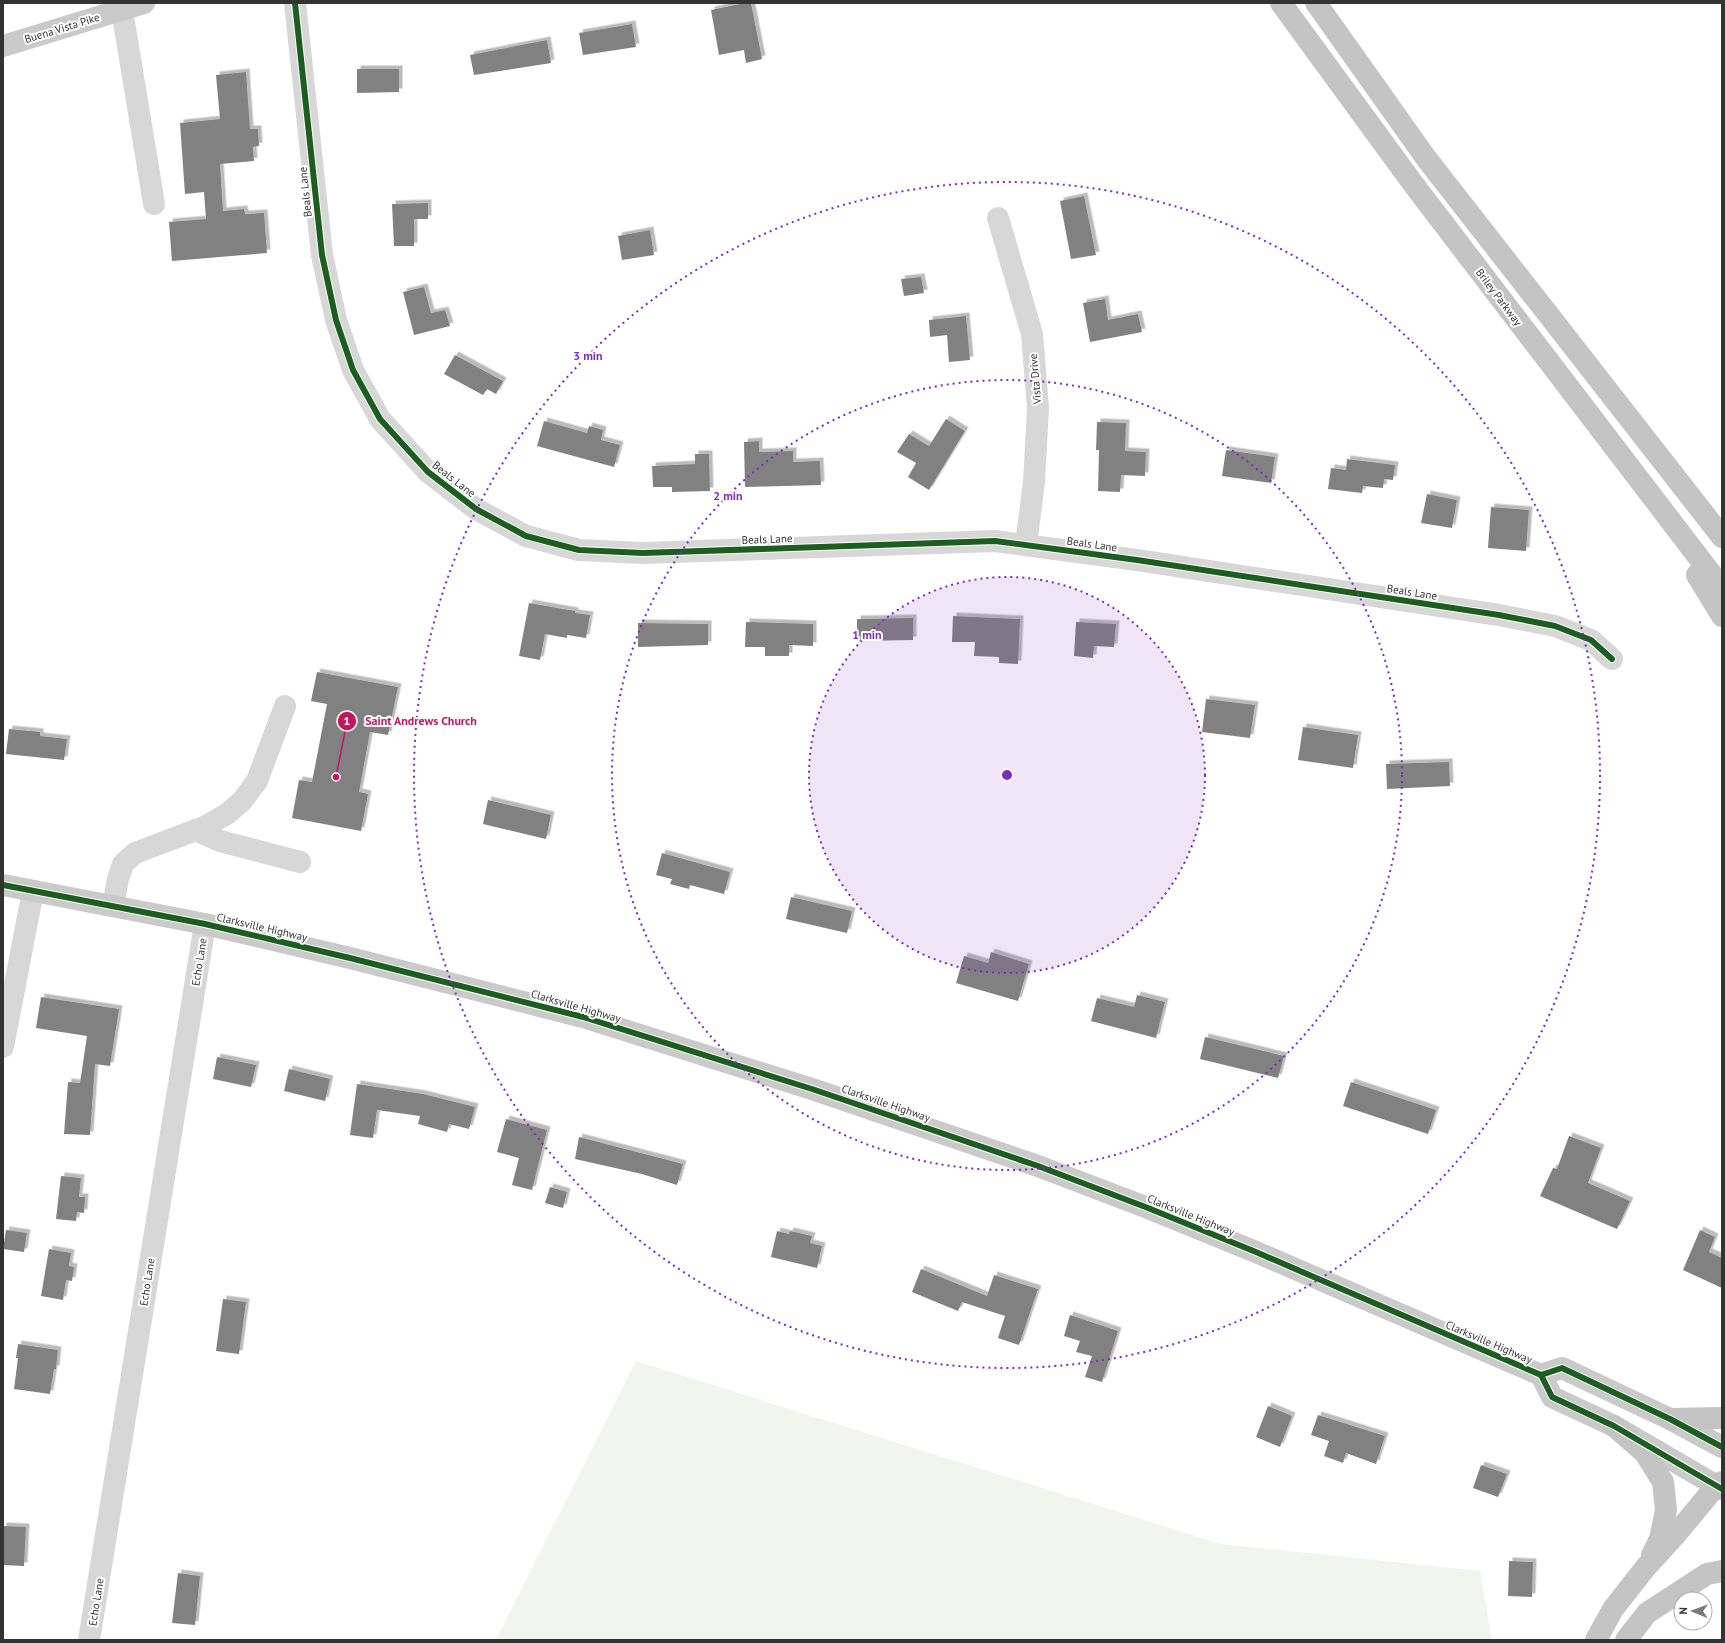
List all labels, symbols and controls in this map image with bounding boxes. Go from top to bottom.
street label: Buena Vista Pike [23,10,102,46]
street label: Beals Lane [295,166,315,218]
street label: Briley Parkway [1473,266,1526,329]
text: 3 min [573,348,603,363]
street label: Vista Drive [1026,353,1044,406]
street label: Beals Lane [430,458,479,500]
text: 2 min [713,488,743,503]
street label: Beals Lane [741,531,793,547]
street label: Beals Lane [1066,534,1119,555]
street label: Beals Lane [1386,581,1439,603]
text: 1 min [852,627,882,642]
callout: Saint Andrews Church [337,709,485,733]
text: 1 [344,713,350,728]
text: Saint Andrews Church [365,713,477,728]
centre of rings [1000,768,1014,782]
street label: Clarksville Highway [215,910,310,944]
street label: Echo Lane [188,937,210,987]
street label: Clarksville Highway [530,986,623,1026]
street label: Clarksville Highway [840,1081,933,1125]
street label: Clarksville Highway [1145,1191,1237,1239]
street label: Echo Lane [136,1257,158,1307]
street label: Clarksville Highway [1444,1317,1535,1367]
street label: Echo Lane [85,1577,107,1627]
north arrow [1673,1591,1713,1631]
text: N [1676,1607,1690,1615]

